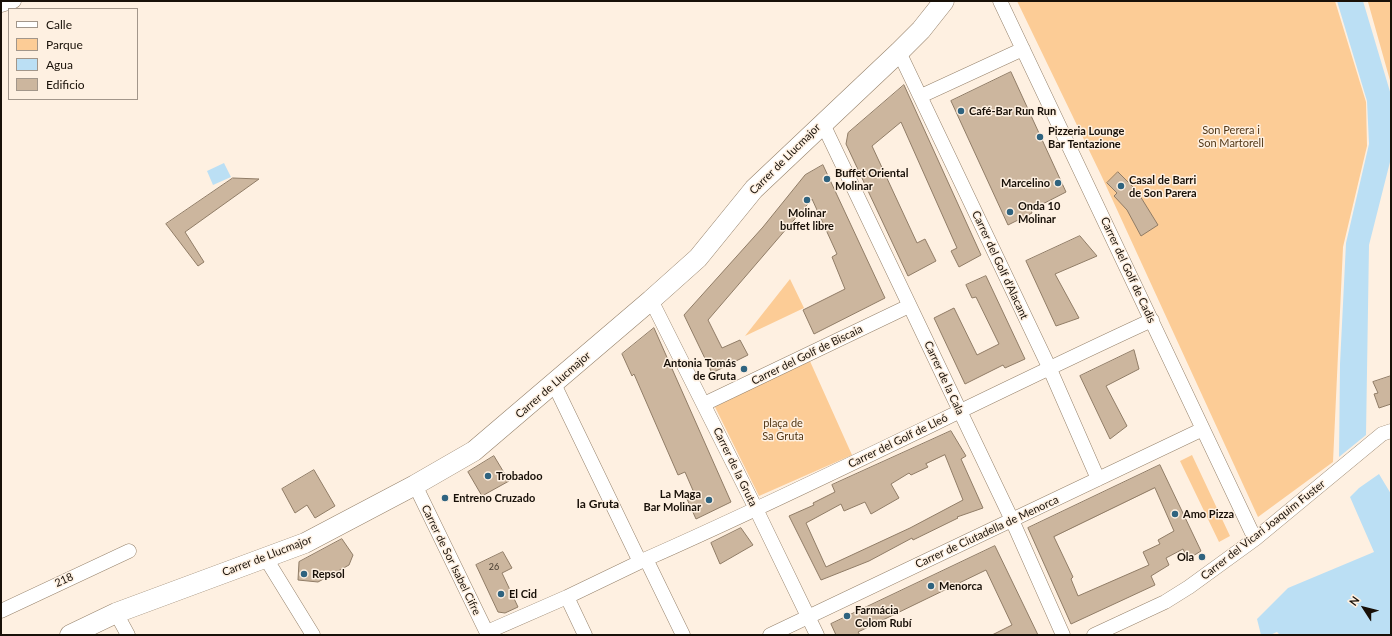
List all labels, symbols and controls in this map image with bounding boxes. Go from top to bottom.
legend [8,8,138,100]
text: Calle [46,17,72,32]
text: Parque [46,37,83,52]
text: Agua [46,57,73,72]
text: Edificio [46,77,85,92]
place label: Café-Bar Run Run [969,104,1056,118]
marker: Café-Bar Run Run [956,106,966,116]
street label: Carrer de Llucmajor [747,121,823,197]
park label: Son Perera i Son Martorell [1198,123,1264,149]
place label: Pizzeria Lounge Bar Tentazione [1048,124,1124,150]
marker: Pizzeria Lounge Bar Tentazione [1035,132,1045,142]
place label: Buffet Oriental Molinar [835,166,908,192]
place label: Casal de Barri de Son Parera [1129,173,1197,199]
marker: Buffet Oriental Molinar [822,174,832,184]
place label: Marcelino [1001,176,1050,190]
marker: Marcelino [1053,178,1063,188]
marker: Casal de Barri de Son Parera [1116,181,1126,191]
marker: Molinar buffet libre [802,195,812,205]
place label: Onda 10 Molinar [1018,199,1060,225]
place label: Molinar buffet libre [780,206,834,232]
marker: Onda 10 Molinar [1005,207,1015,217]
street label: Carrer del Golf d'Alacant [969,209,1031,321]
street label: Carrer del Golf de Cadis [1098,215,1158,325]
street label: Carrer del Golf de Biscaia [749,322,865,388]
street label: Carrer de la Cala [921,339,967,417]
street label: Carrer de Llucmajor [513,349,593,421]
place label: Antonia Tomás de Gruta [663,356,736,382]
marker: Antonia Tomás de Gruta [739,364,749,374]
street label: Carrer del Golf de Lleó [846,411,950,471]
park label: plaça de Sa Gruta [762,416,804,442]
street label: Carrer de la Gruta [710,425,760,509]
place label: Trobadoo [496,469,542,483]
marker: Trobadoo [483,471,493,481]
street label: Carrer del Vicari Joaquim Fuster [1198,477,1328,583]
place label: La Maga Bar Molinar [644,487,701,513]
place label: Entreno Cruzado [453,491,535,505]
marker: Entreno Cruzado [440,493,450,503]
street label: Carrer de Ciutadella de Menorca [913,493,1061,571]
marker: La Maga Bar Molinar [704,495,714,505]
district label: la Gruta [577,497,619,511]
street label: Carrer de Sor Isabel Cifre [419,503,483,617]
place label: Amo Pizza [1183,507,1234,521]
marker: Amo Pizza [1170,509,1180,519]
street label: Carrer de Llucmajor [220,533,314,579]
place label: Ola [1177,550,1194,564]
marker: Ola [1197,552,1207,562]
house number: 26 [489,562,499,572]
place label: Repsol [312,567,345,581]
marker: Repsol [299,569,309,579]
street label: 218 [53,570,75,590]
place label: Menorca [939,579,982,593]
marker: Menorca [926,581,936,591]
place label: El Cid [509,587,537,601]
north arrow [1344,588,1384,628]
marker: El Cid [496,589,506,599]
text: N [1346,593,1362,608]
place label: Farmácia Colom Rubí [855,603,912,629]
marker: Farmácia Colom Rubí [842,611,852,621]

